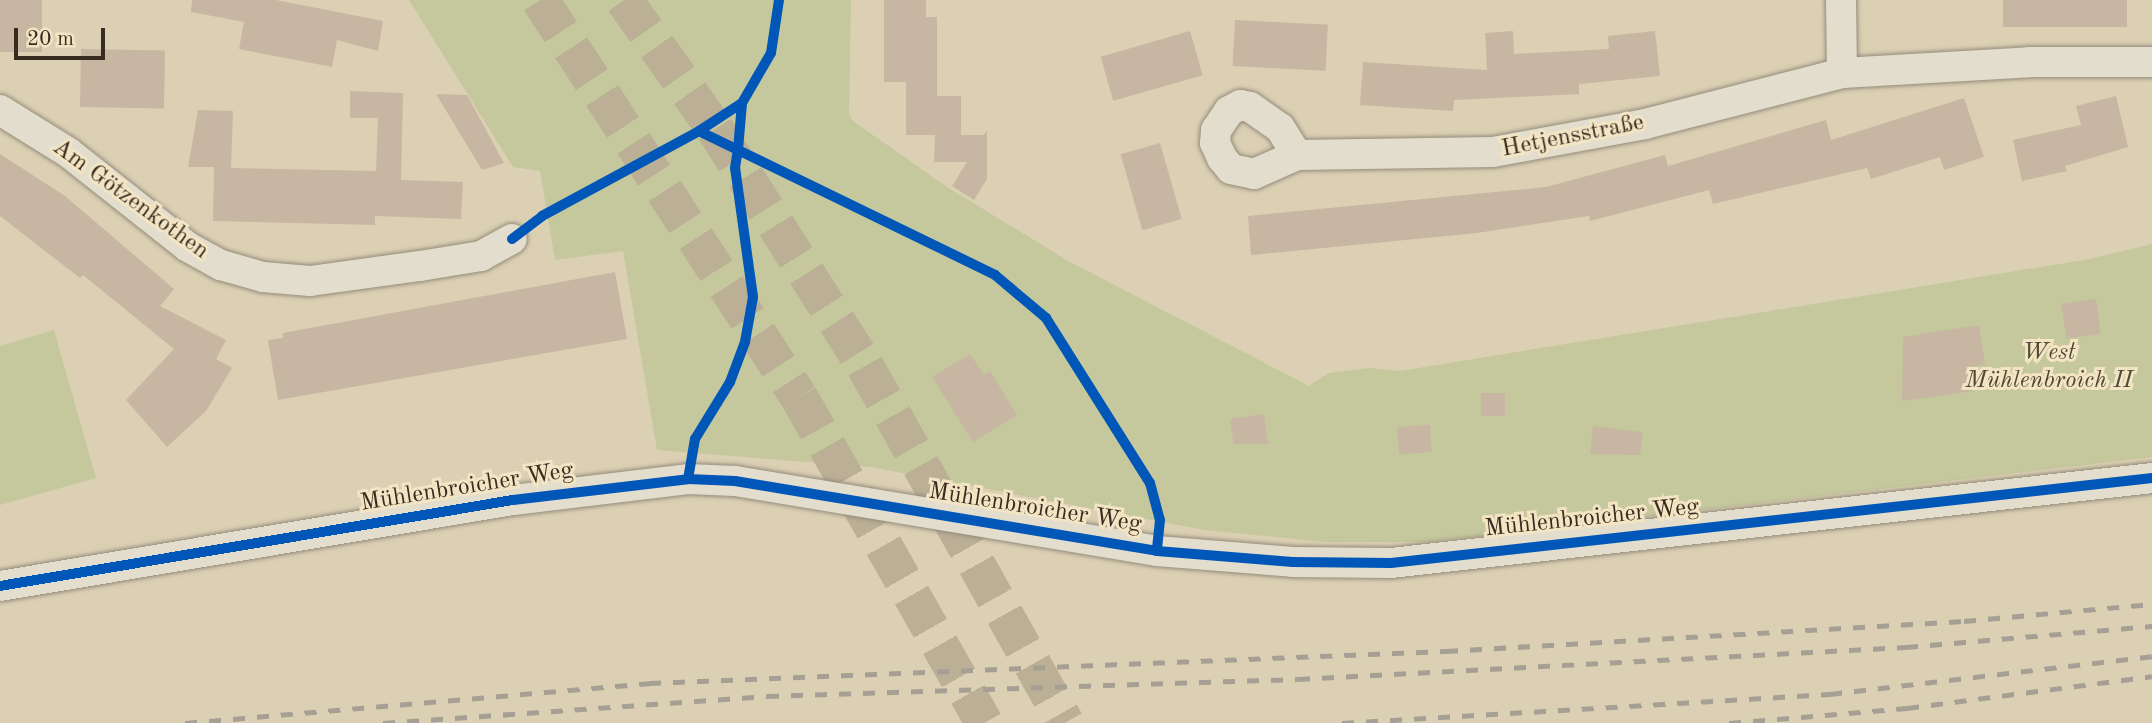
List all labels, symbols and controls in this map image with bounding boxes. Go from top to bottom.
scale bar [18,14,108,58]
text: 20 m [27,29,74,50]
street label: Hetjensstraße [1499,109,1647,165]
street label: Am Götzenkothen [46,134,214,266]
park label: West Mühlenbroich II [1965,340,2133,396]
street label: Mühlenbroicher Weg [358,457,576,519]
street label: Mühlenbroicher Weg [926,478,1144,540]
street label: Mühlenbroicher Weg [1483,493,1701,545]

